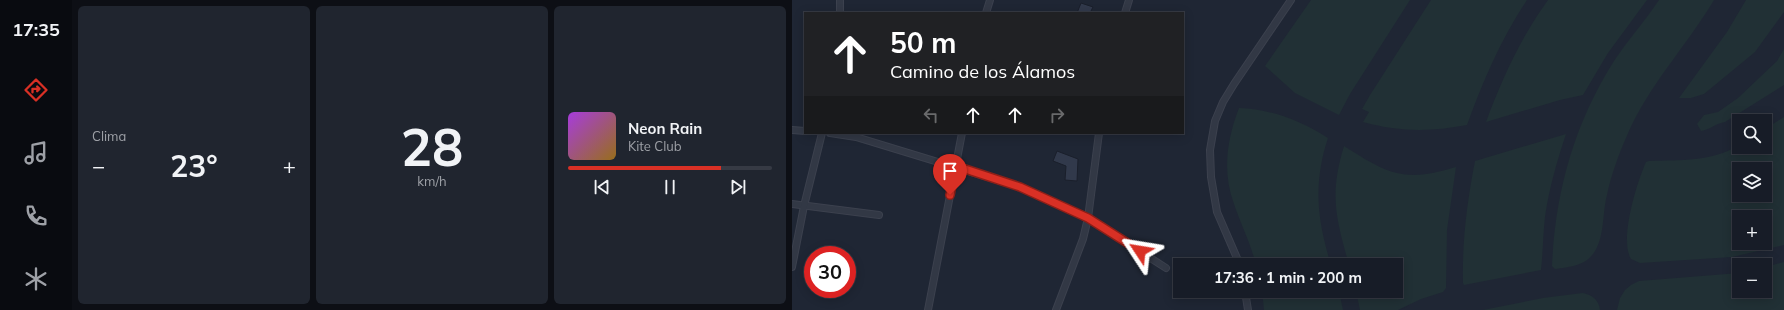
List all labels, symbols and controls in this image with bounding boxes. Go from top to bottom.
text: 17:35 [12,18,60,41]
text: 50 m [890,25,956,60]
icon: ahead [824,28,876,80]
text: Camino de los Álamos [890,60,1075,83]
icon: directions [22,76,50,104]
icon: left [920,104,942,126]
icon: ahead [962,104,984,126]
icon: ahead [1004,104,1026,126]
icon: right [1046,104,1068,126]
text: 28 [401,114,463,179]
map controls [1732,114,1772,298]
button: search [1732,114,1772,154]
text: Neon Rain [628,119,702,138]
text: Clima [92,128,126,144]
text: Kite Club [628,138,682,154]
icon: music [22,139,50,167]
text: 23° [170,147,218,185]
text: − [92,152,105,180]
text: + [283,152,296,180]
pin [933,154,967,195]
icon: arrive [939,160,961,182]
button: layers [1732,162,1772,202]
text: km/h [417,173,447,189]
icon: previous [591,176,613,198]
icon: pause [659,176,681,198]
icon: next [727,176,749,198]
icon: phone [22,202,50,230]
button: + [1732,210,1772,250]
position arrow [1119,230,1161,272]
speed limit sign: 30 [804,246,856,298]
button: − [1732,258,1772,298]
icon: climate [22,265,50,293]
text: 17:36 · 1 min · 200 m [1214,268,1362,287]

